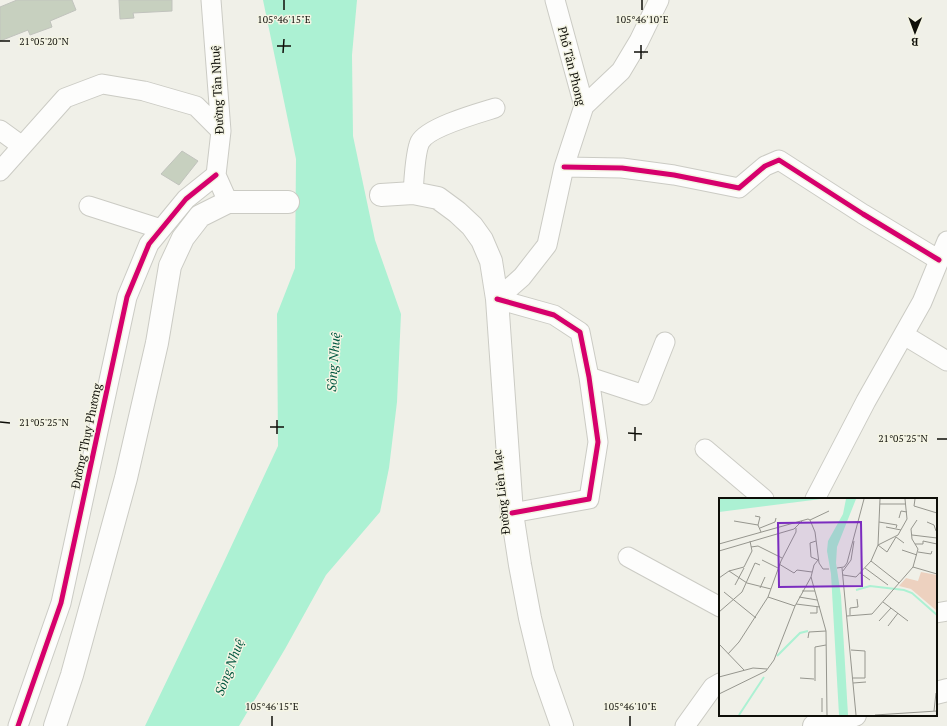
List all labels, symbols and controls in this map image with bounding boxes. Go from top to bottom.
north arrow [895,12,935,52]
text: 105°46'15"E [257,13,311,26]
text: 105°46'10"E [615,13,669,26]
street label: Phố Tân Phong [555,25,589,108]
text: 21°05'20"N [19,35,69,48]
text: B [911,35,919,49]
street label: Đường Tân Nhuệ [207,45,227,135]
water label: Sông Nhuệ [322,331,344,392]
street label: Đường Thụy Phương [67,381,105,490]
text: 21°05'25"N [19,416,69,429]
text: 21°05'25"N [878,432,928,445]
street label: Đường Liên Mạc [489,448,513,535]
inset map [719,498,937,716]
water label: Sông Nhuệ [210,636,248,698]
text: 105°46'15"E [245,700,299,713]
text: 105°46'10"E [603,700,657,713]

